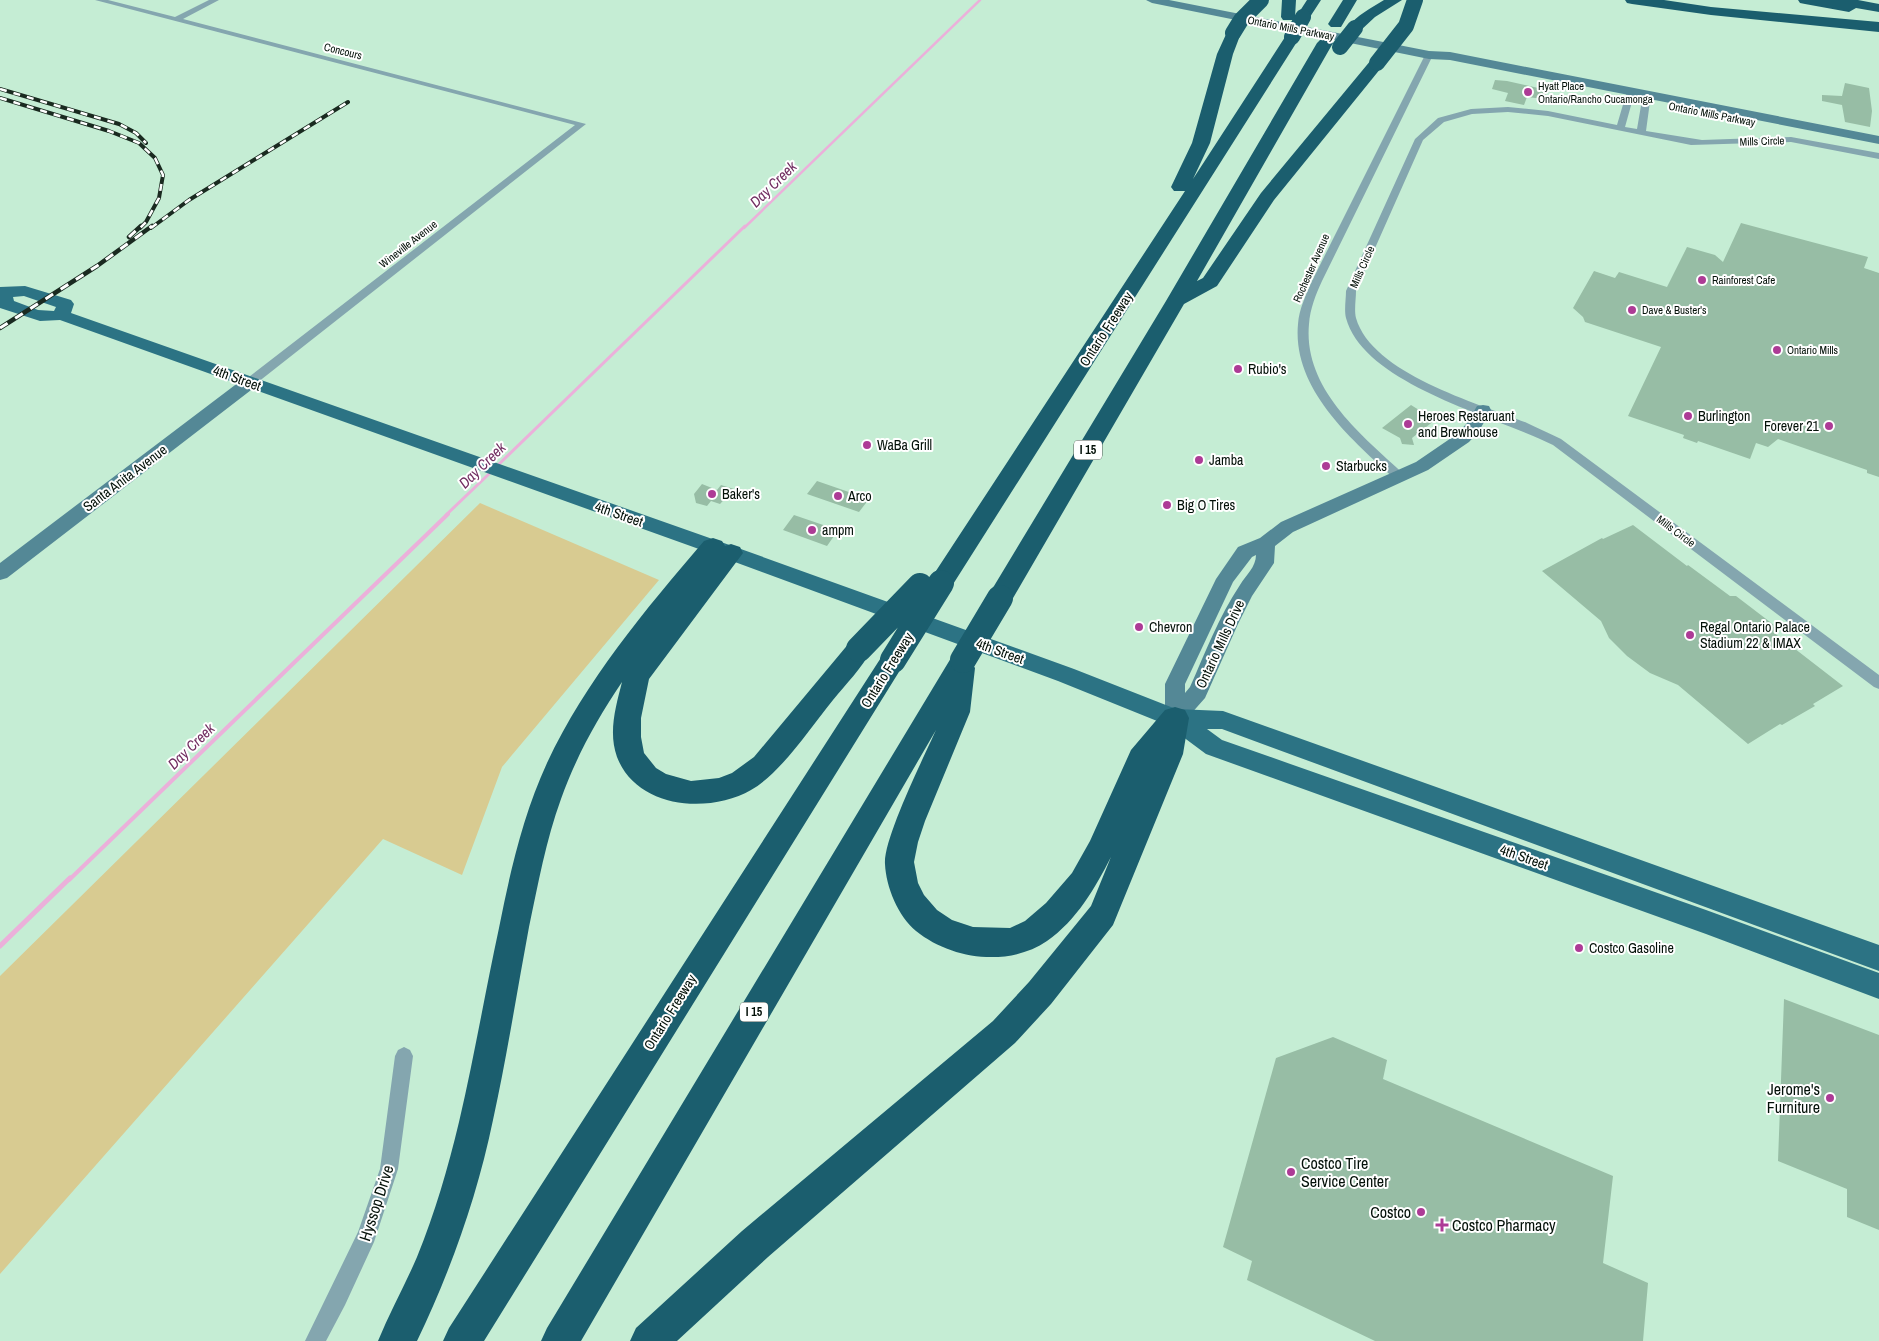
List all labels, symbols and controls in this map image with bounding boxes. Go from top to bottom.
street label: Ontario Mills Parkway [1246,13,1336,43]
street label: Concours [323,40,364,63]
place label: Hyatt Place Ontario/Rancho Cucamonga [1538,79,1653,106]
marker: Hyatt Place Ontario/Rancho Cucamonga [1522,86,1534,98]
street label: Ontario Mills Parkway [1667,99,1757,129]
street label: Mills Circle [1739,133,1785,149]
water label: Day Creek [745,156,802,212]
street label: Wineville Avenue [376,217,440,271]
street label: Rochester Avenue [1290,232,1332,304]
street label: Mills Circle [1347,244,1377,290]
place label: Rainforest Cafe [1712,273,1775,287]
marker: Rainforest Cafe [1696,274,1708,286]
street label: Ontario Freeway [1075,288,1137,370]
place label: Dave & Buster's [1642,303,1707,317]
marker: Dave & Buster's [1626,304,1638,316]
place label: Ontario Mills [1787,343,1839,357]
marker: Ontario Mills [1771,344,1783,356]
place label: Rubio's [1248,360,1287,378]
street label: 4th Street [211,361,263,395]
marker: Rubio's [1232,363,1244,375]
place label: Heroes Restaruant and Brewhouse [1418,407,1514,441]
place label: Burlington [1698,407,1750,425]
marker: Burlington [1682,410,1694,422]
place label: Forever 21 [1764,417,1820,435]
marker: Heroes Restaruant and Brewhouse [1402,418,1414,430]
marker: Forever 21 [1823,420,1835,432]
place label: WaBa Grill [877,436,932,454]
water label: Day Creek [454,437,511,493]
marker: WaBa Grill [861,439,873,451]
road number: I 15 [1074,440,1102,460]
street label: Santa Anita Avenue [79,441,171,515]
place label: Jamba [1209,451,1244,469]
marker: Jamba [1193,454,1205,466]
place label: Starbucks [1336,457,1387,475]
marker: Starbucks [1320,460,1332,472]
place label: Baker's [722,485,760,503]
place label: Arco [847,487,872,505]
marker: Baker's [706,488,718,500]
marker: Arco [832,490,844,502]
place label: Big O Tires [1177,496,1236,514]
street label: 4th Street [593,497,645,531]
marker: Big O Tires [1161,499,1173,511]
street label: Mills Circle [1654,512,1698,550]
place label: ampm [822,521,854,539]
marker: ampm [806,524,818,536]
street label: Ontario Mills Drive [1192,597,1248,691]
place label: Chevron [1149,618,1192,636]
place label: Regal Ontario Palace Stadium 22 & IMAX [1700,618,1810,652]
marker: Chevron [1133,621,1145,633]
street label: Ontario Freeway [857,629,917,711]
marker: Regal Ontario Palace Stadium 22 & IMAX [1684,629,1696,641]
street label: 4th Street [974,634,1026,668]
water label: Day Creek [163,718,220,774]
street label: 4th Street [1498,840,1550,874]
place label: Costco Gasoline [1589,939,1674,957]
marker: Costco Gasoline [1573,942,1585,954]
street label: Ontario Freeway [640,971,700,1053]
road number: I 15 [740,1002,768,1022]
place label: Jerome's Furniture [1767,1078,1820,1118]
marker: Jerome's Furniture [1824,1092,1836,1104]
place label: Costco Tire Service Center [1301,1152,1389,1192]
street label: Hyssop Drive [353,1162,399,1244]
marker: Costco Tire Service Center [1285,1166,1297,1178]
place label: Costco [1370,1201,1411,1223]
marker: Costco [1415,1206,1427,1218]
place label: Costco Pharmacy [1452,1214,1556,1236]
marker: Costco Pharmacy [1436,1219,1448,1231]

